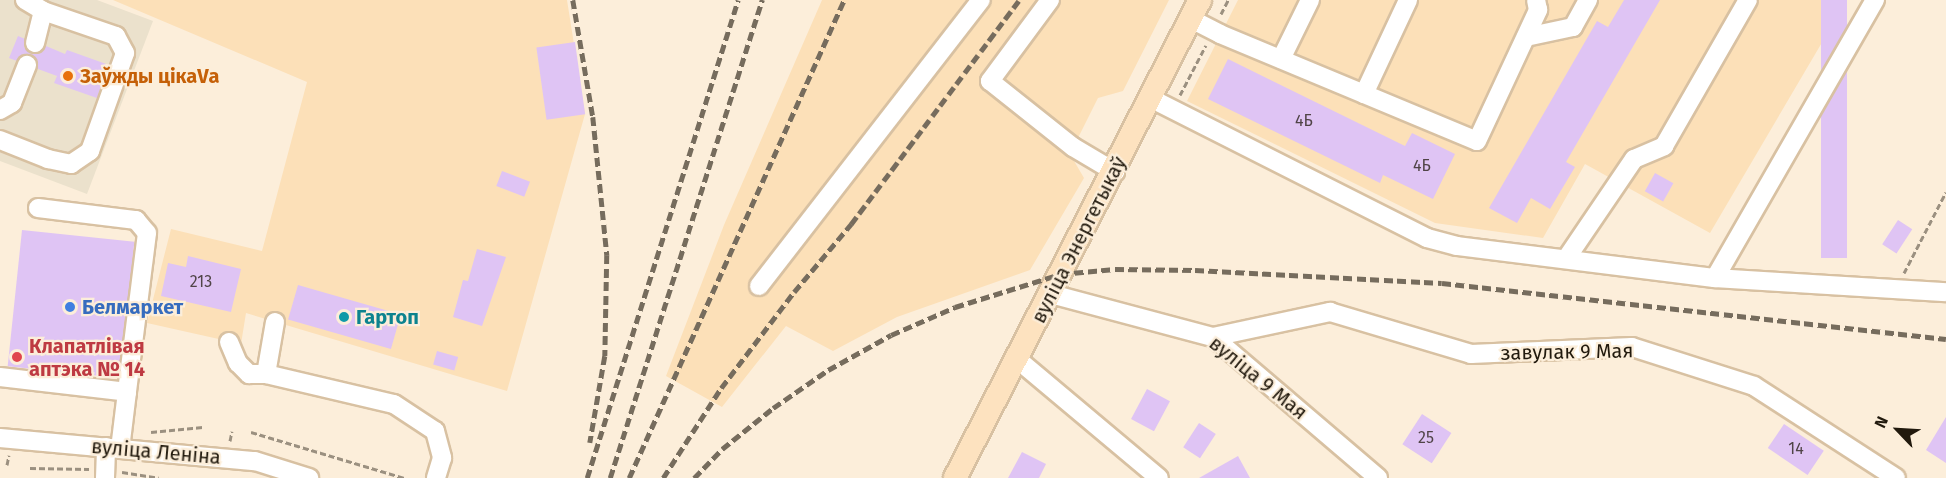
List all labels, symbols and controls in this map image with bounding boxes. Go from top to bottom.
place label: Заўжды цікаVа [80,64,220,88]
marker: Заўжды цікаVа [61,69,75,83]
house number: 4Б [1295,111,1313,131]
street label: вуліца Энергетыкаў [1027,153,1131,327]
house number: 4Б [1413,156,1431,176]
house number: 213 [190,272,212,292]
place label: Белмаркет [82,295,183,319]
marker: Белмаркет [63,300,77,314]
place label: Гартоп [356,305,419,329]
marker: Гартоп [337,310,351,324]
street label: вуліца 9 Мая [1204,331,1312,425]
place label: Клапатлівая аптэка № 14 [29,334,145,381]
street label: завулак 9 Мая [1500,339,1634,365]
marker: Клапатлівая аптэка № 14 [10,350,24,364]
north arrow [1868,400,1928,460]
text: N [1870,413,1892,431]
house number: 25 [1418,428,1434,448]
street label: вуліца Леніна [90,434,222,470]
house number: 14 [1788,439,1804,459]

